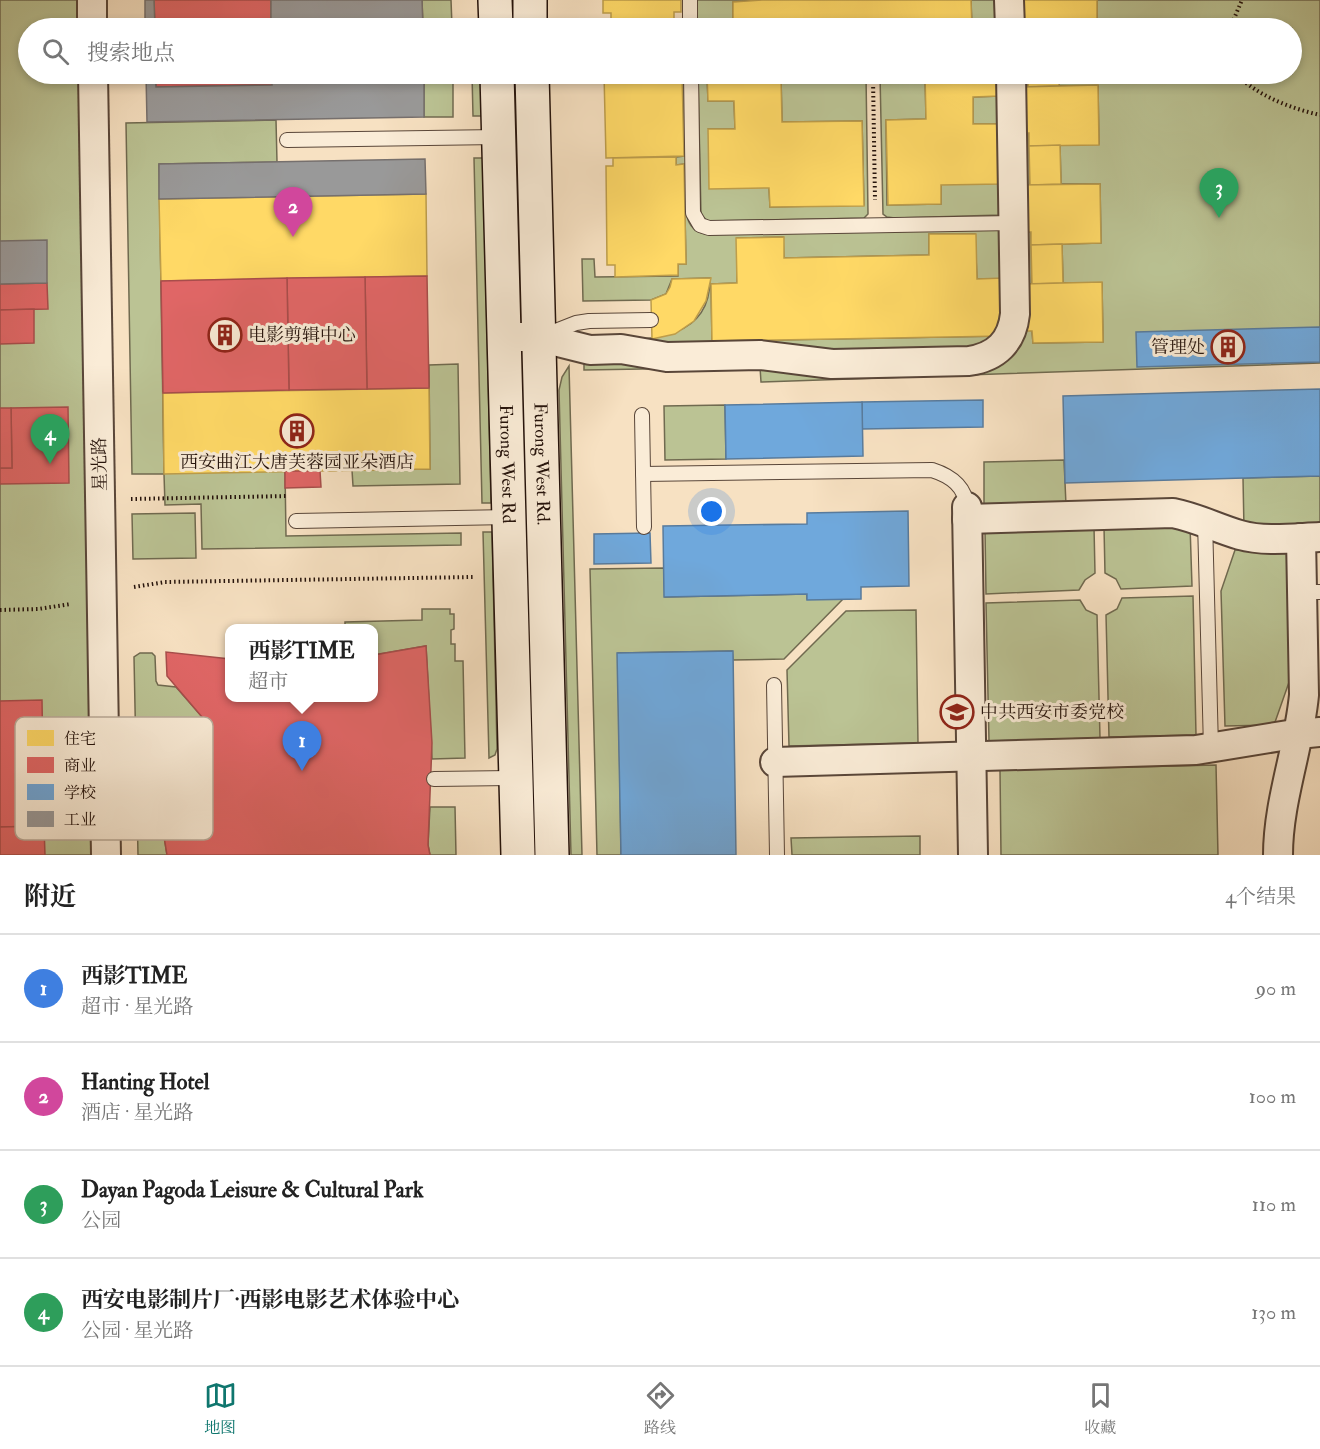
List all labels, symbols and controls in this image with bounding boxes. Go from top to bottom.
search box [18,18,1302,84]
icon: search [39,35,72,68]
text: 搜索地点 [87,39,175,67]
pin: 3 [1200,168,1238,218]
pin: 2 [274,188,312,237]
building icon: 电影剪辑中心 [207,317,243,353]
place label: 电影剪辑中心 [248,324,356,347]
building icon: 管理处 [1210,329,1246,365]
place label: 管理处 [1151,336,1205,359]
street label: Furong West Rd. [529,402,555,525]
street label: Furong West Rd [494,404,521,524]
building icon: 西安曲江大唐芙蓉园亚朵酒店 [279,413,315,449]
pin: 4 [31,414,70,464]
street label: 星光路 [88,437,112,491]
place label: 西安曲江大唐芙蓉园亚朵酒店 [180,451,414,474]
your location [697,497,726,526]
popup [225,624,378,702]
text: 西影TIME [248,637,355,665]
text: 超市 [248,669,288,694]
school or university icon: 中共西安市委党校 [939,694,975,730]
place label: 中共西安市委党校 [980,701,1124,724]
legend [15,717,213,840]
pin: 1 [282,722,322,771]
text: 住宅 [64,729,96,749]
text: 商业 [64,756,96,776]
text: 学校 [64,783,96,803]
text: 工业 [64,810,96,830]
text: 附近 [24,881,76,913]
text: 4个结果 [1225,884,1296,909]
text: 西影TIME [81,962,187,990]
text: 1 [40,976,47,1001]
text: 90 m [1256,976,1296,1001]
text: 超市 · 星光路 [81,994,193,1019]
text: Hanting Hotel [81,1068,209,1096]
text: 2 [38,1084,49,1109]
text: 100 m [1249,1084,1296,1109]
text: 酒店 · 星光路 [81,1100,193,1125]
text: Dayan Pagoda Leisure & Cultural Park [81,1176,423,1204]
text: 3 [40,1192,47,1217]
text: 110 m [1252,1192,1296,1217]
text: 公园 [81,1208,121,1233]
text: 西安电影制片厂·西影电影艺术体验中心 [81,1286,459,1314]
text: 4 [38,1300,49,1325]
text: 130 m [1251,1300,1296,1325]
text: 公园 · 星光路 [81,1318,193,1343]
tab: 地图 [204,1379,237,1438]
tab: 路线 [644,1379,677,1438]
tab: 收藏 [1084,1379,1117,1438]

